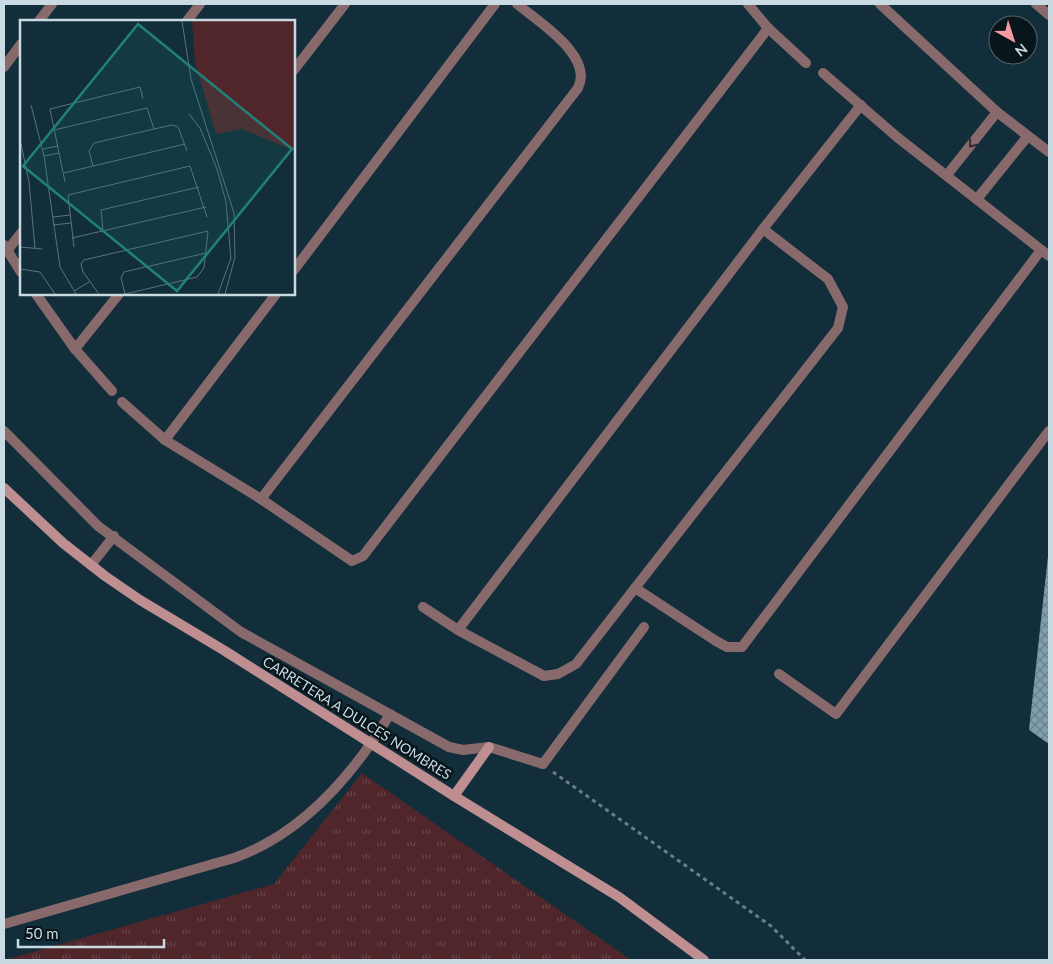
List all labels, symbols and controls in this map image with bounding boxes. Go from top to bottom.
north arrow [988,15,1038,65]
inset map [20,20,295,295]
text: N [1012,40,1031,60]
one-way arrow [968,138,977,147]
street label: CARRETERA A DULCES NOMBRES [260,652,455,783]
scale bar [18,916,164,948]
text: 50 m [25,924,59,942]

